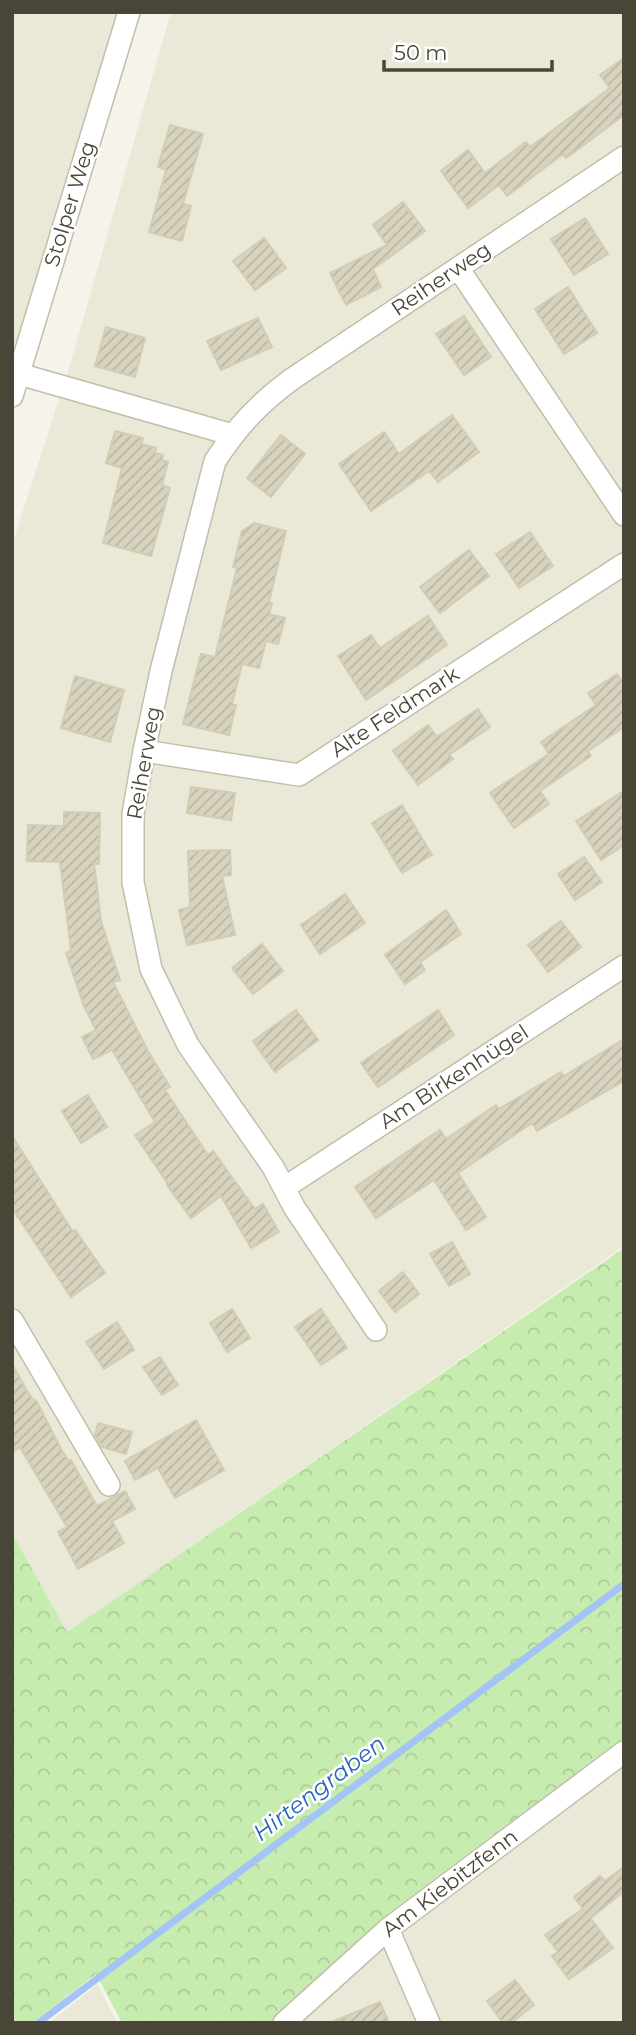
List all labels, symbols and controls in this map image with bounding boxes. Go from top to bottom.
scale bar [384,28,552,72]
text: 50 m [394,40,448,65]
street label: Stolper Weg [39,138,100,270]
street label: Reiherweg [386,236,495,321]
street label: Alte Feldmark [326,661,464,762]
street label: Reiherweg [121,704,166,821]
street label: Am Birkenhügel [375,1019,533,1134]
water label: Hirtengraben [247,1729,391,1847]
street label: Am Kiebitzfenn [377,1824,522,1942]

